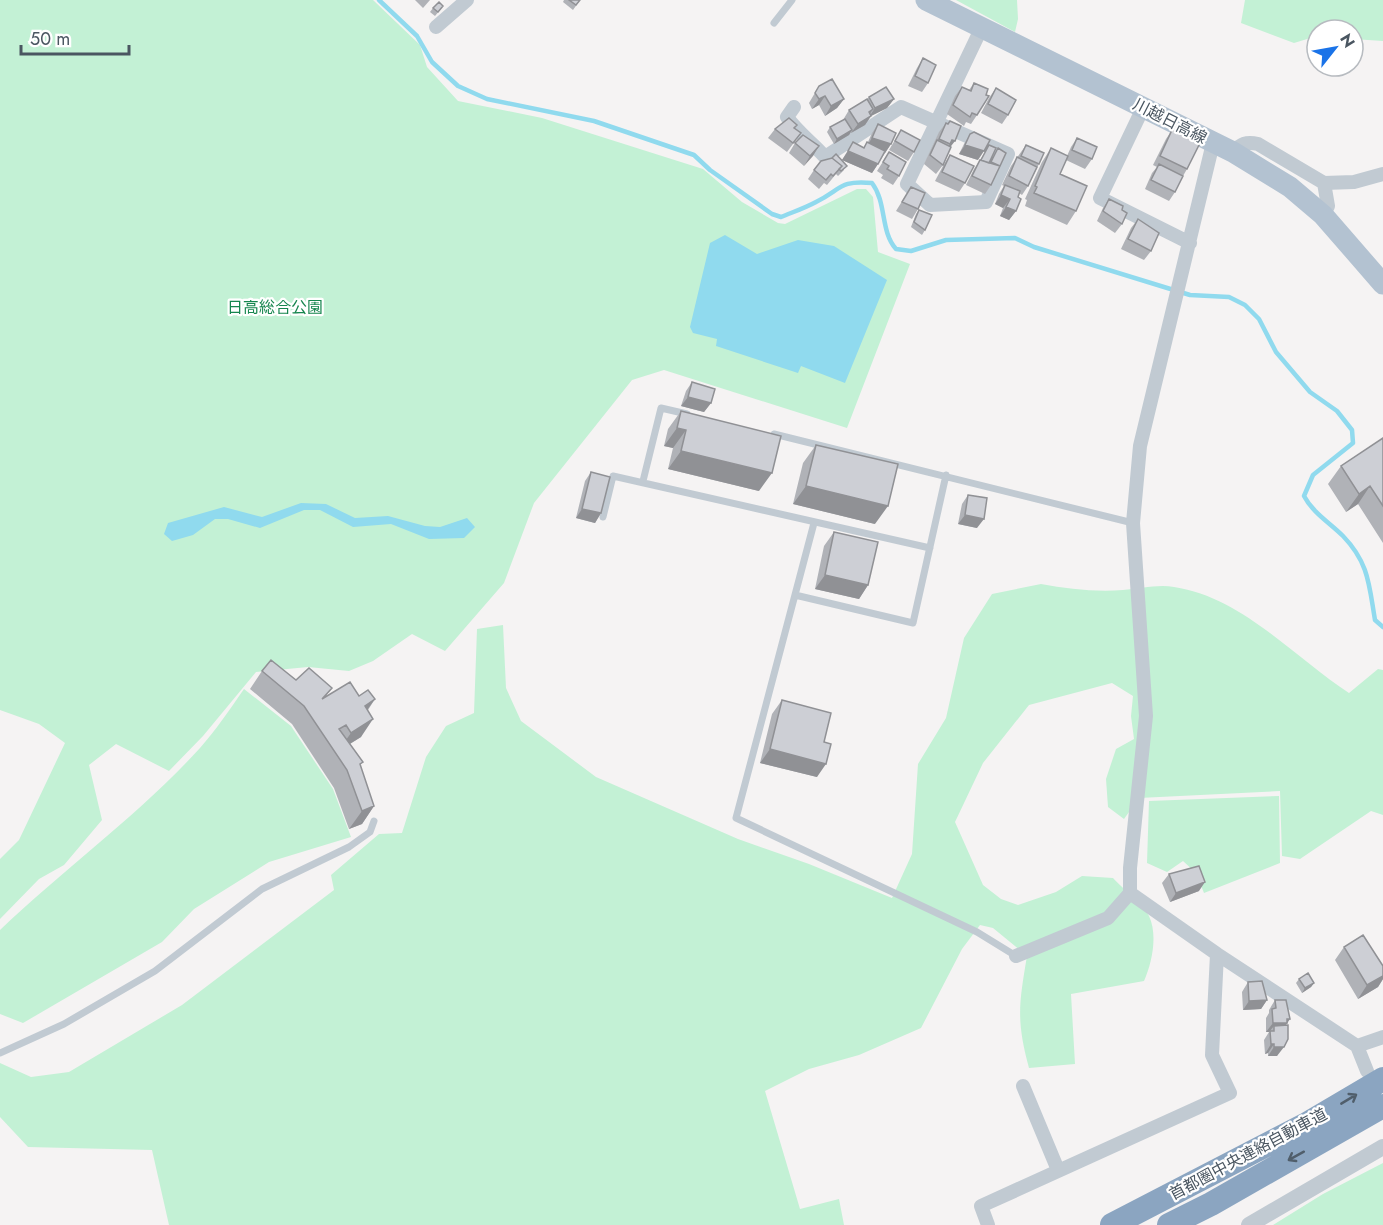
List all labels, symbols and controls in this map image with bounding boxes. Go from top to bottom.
scale bar [21,18,129,56]
north arrow [1305,18,1365,78]
text: 50 m [30,26,70,52]
text: N [1334,29,1361,52]
street label: 川越日高線 [1129,93,1211,149]
park label: 日高総合公園 [227,296,323,319]
one-way arrow [1340,1093,1357,1105]
street label: 首都圏中央連絡自動車道 [1165,1103,1331,1205]
one-way arrow [1288,1150,1305,1162]

